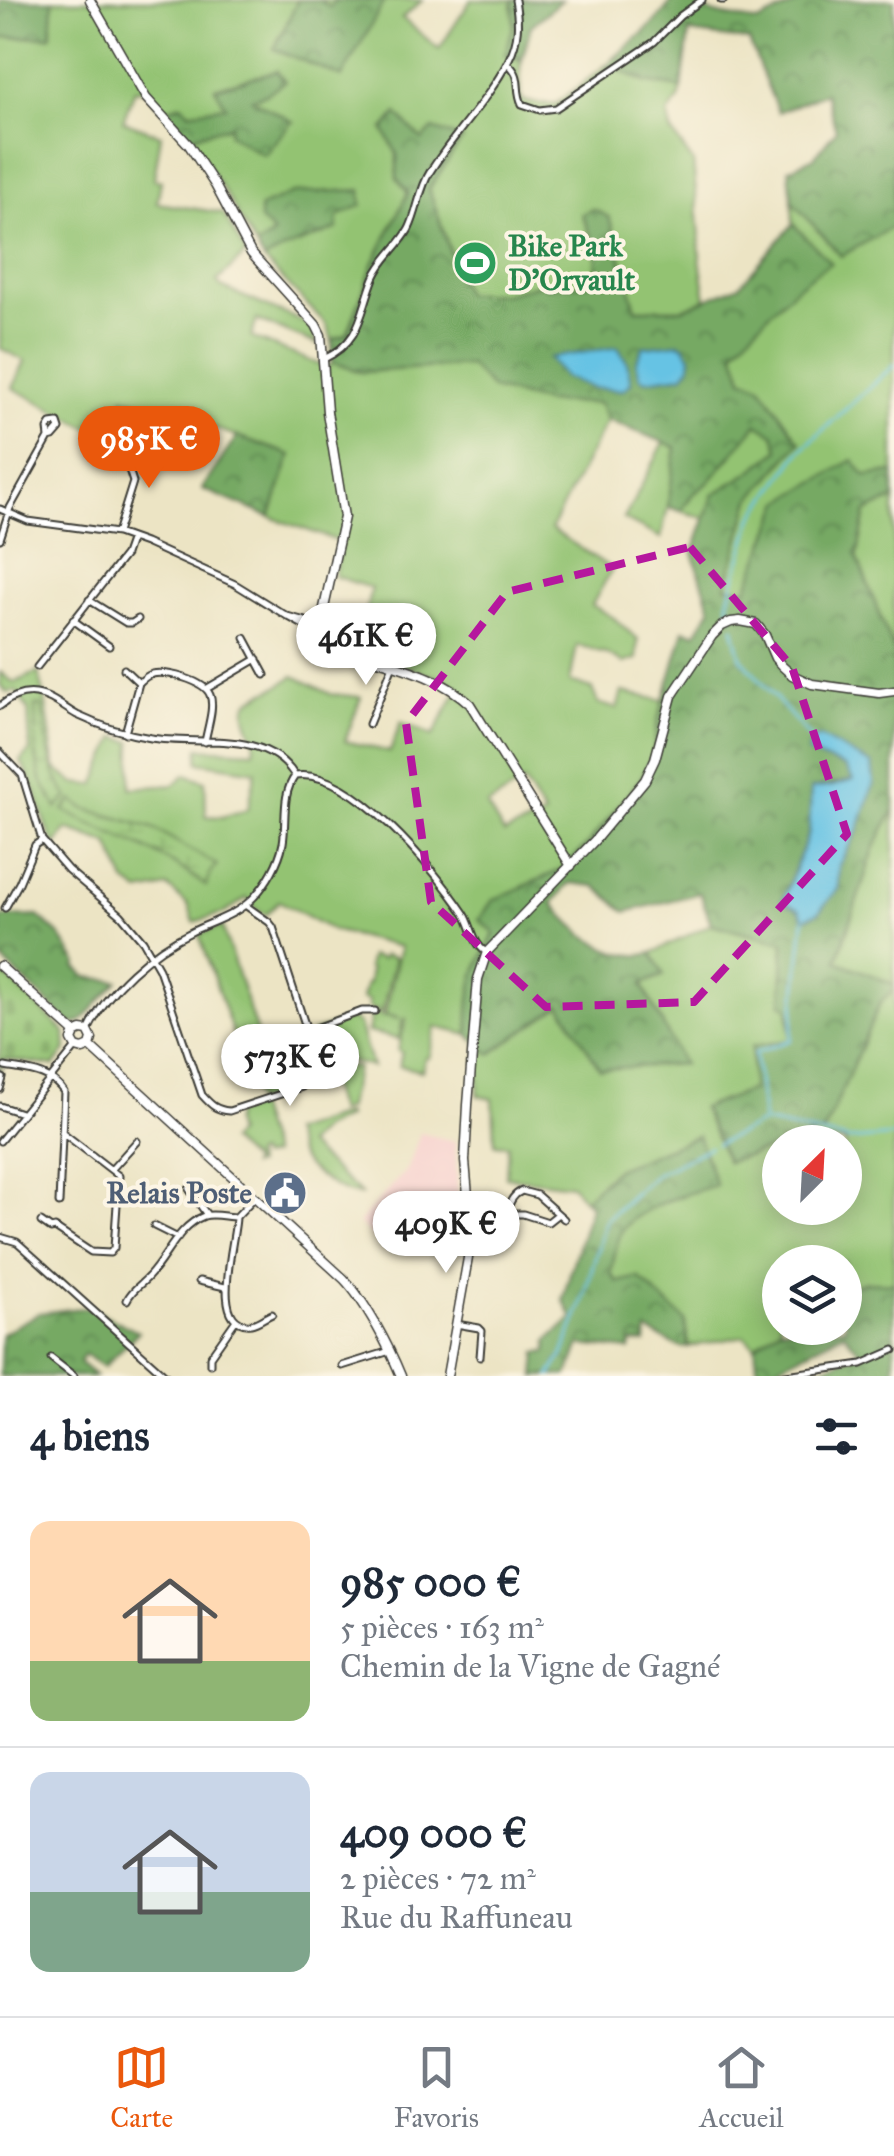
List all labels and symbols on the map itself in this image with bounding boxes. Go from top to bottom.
place label: Bike Park D'Orvault [508,228,636,298]
sports icon: Bike Park D'Orvault [452,240,498,286]
pin: 985K € [68,406,230,491]
pin: 461K € [285,603,447,688]
pin: 573K € [209,1024,371,1109]
north arrow [762,1125,862,1225]
public building icon: Relais Poste [262,1170,308,1216]
place label: Relais Poste [106,1175,252,1211]
pin: 409K € [365,1191,527,1276]

